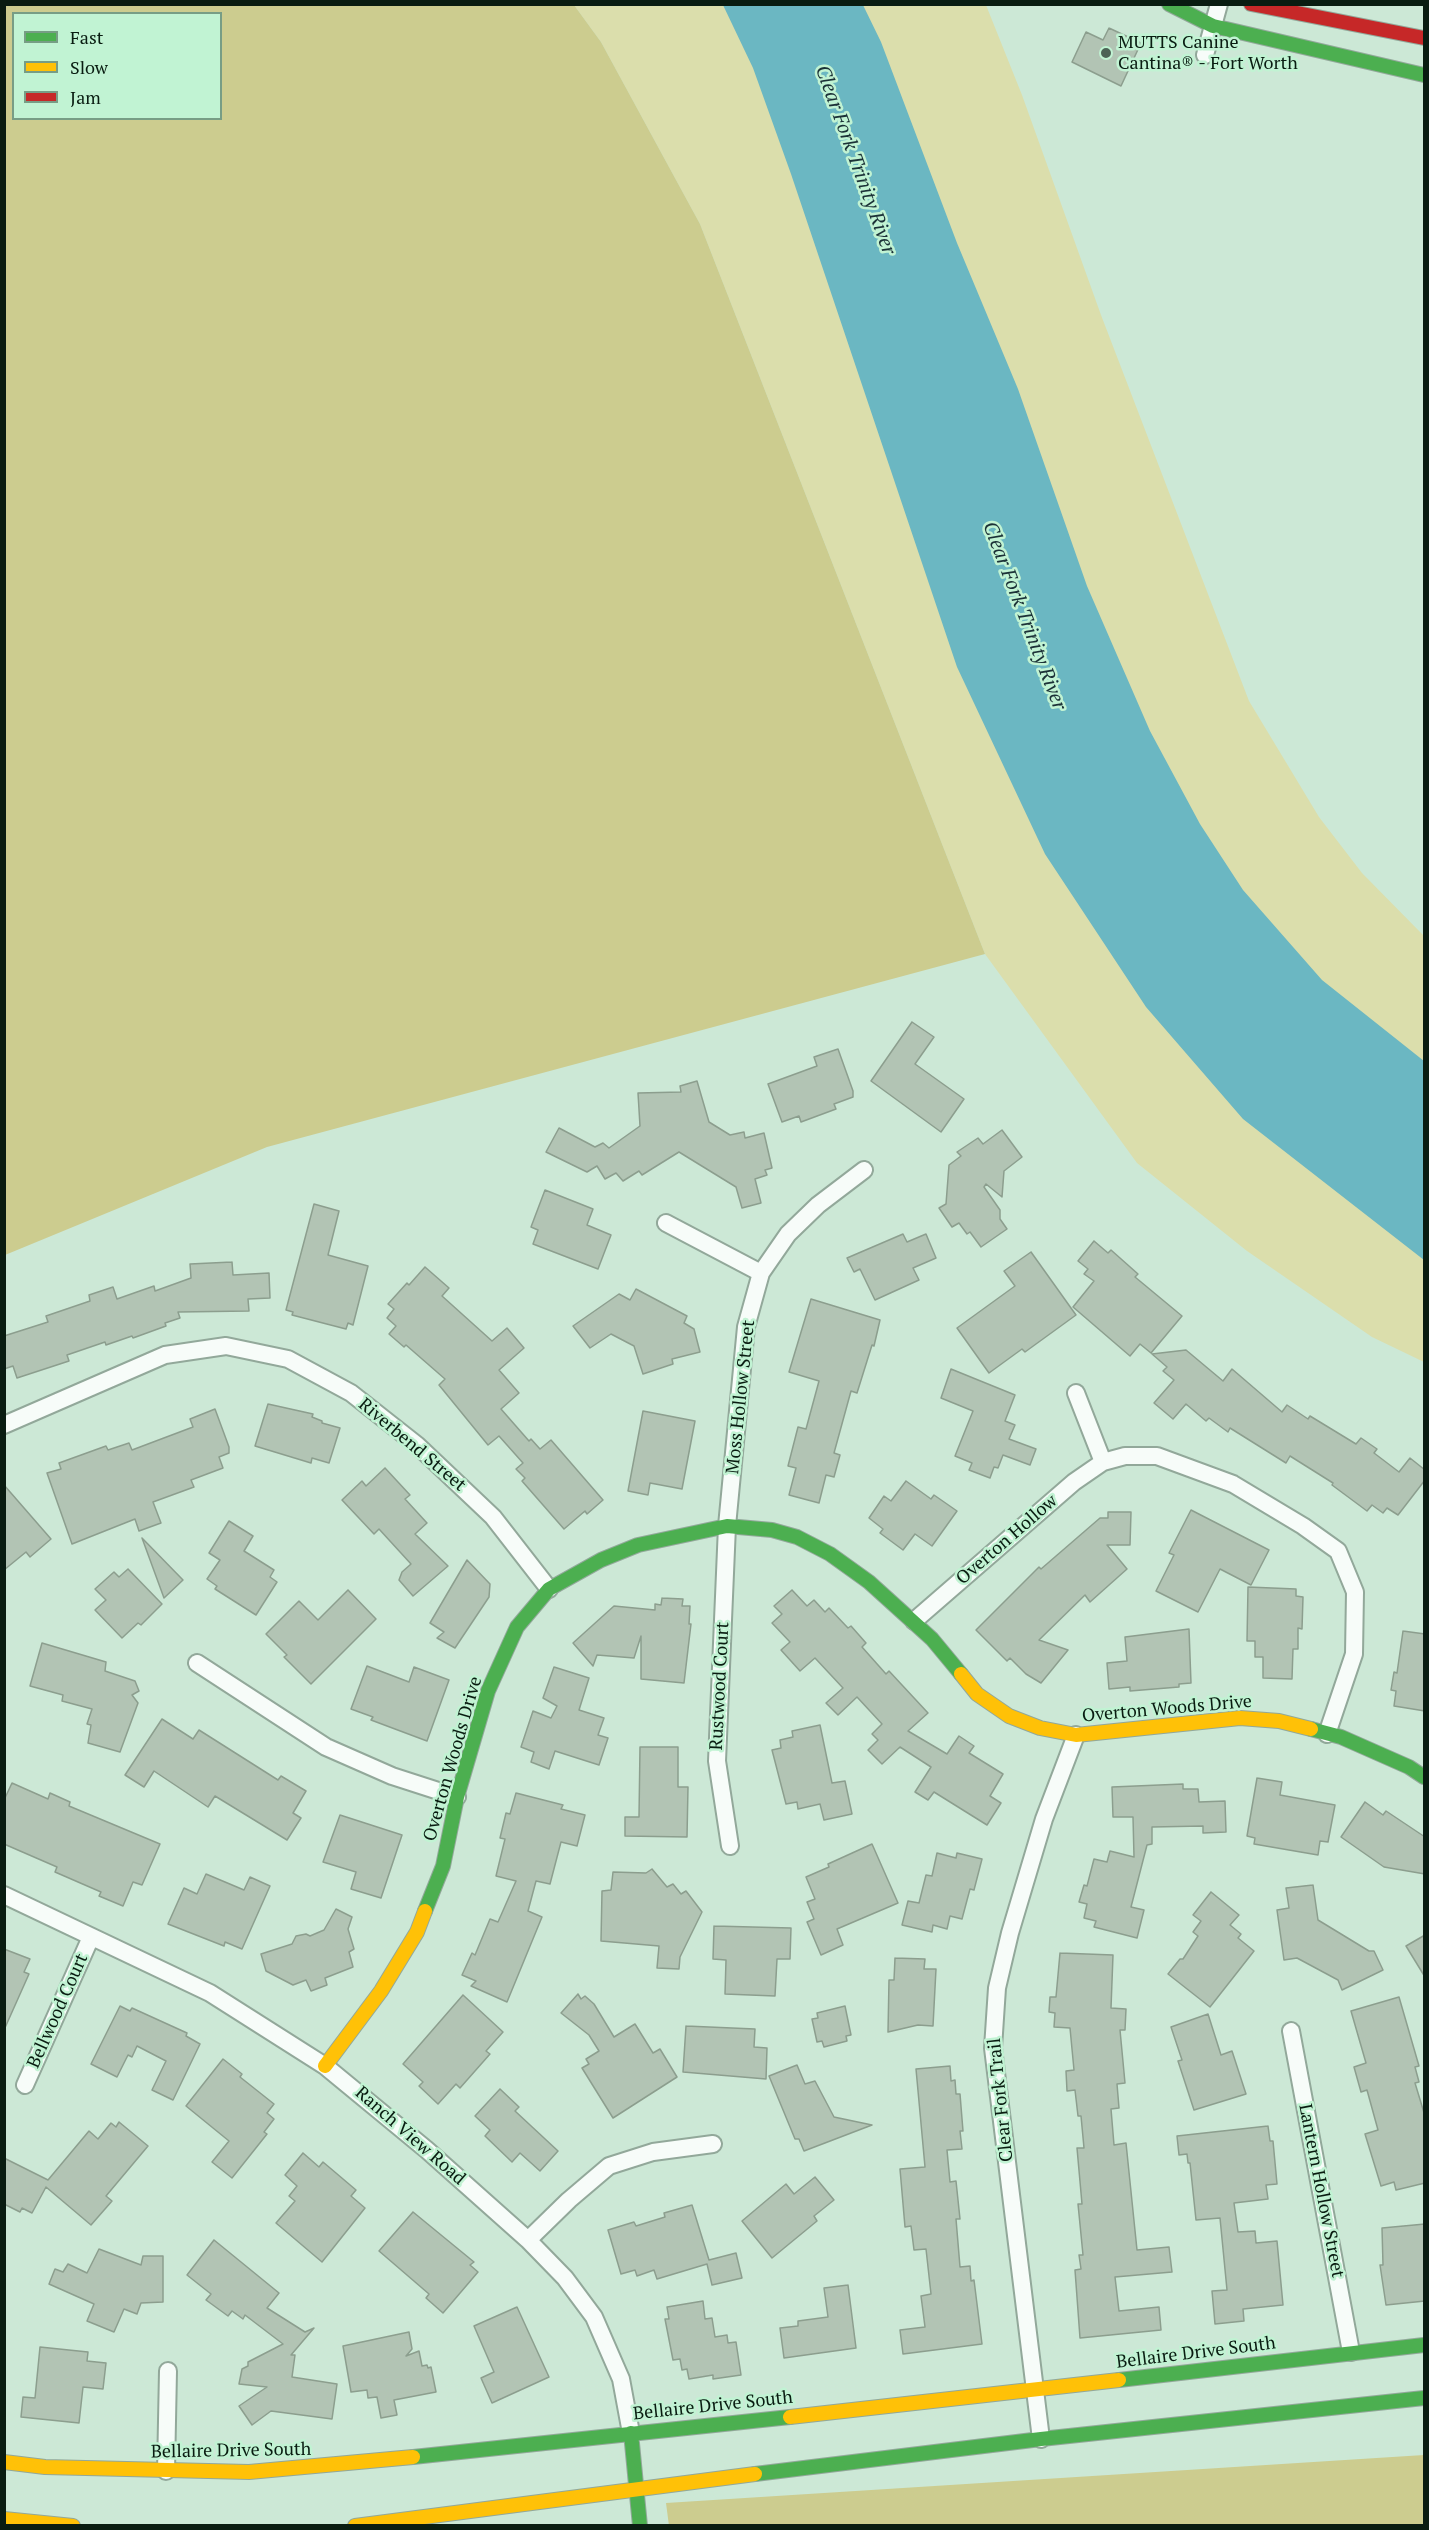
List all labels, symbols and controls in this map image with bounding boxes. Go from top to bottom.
legend [12,12,222,120]
text: Fast [70,25,103,49]
place label: MUTTS Canine Cantina® - Fort Worth [1118,32,1298,74]
marker: MUTTS Canine Cantina® - Fort Worth [1099,46,1113,60]
text: Slow [70,55,108,79]
water label: Clear Fork Trinity River [810,62,900,258]
text: Jam [70,85,101,109]
water label: Clear Fork Trinity River [977,519,1071,713]
street label: Moss Hollow Street [722,1319,760,1475]
street label: Riverbend Street [354,1394,470,1496]
street label: Overton Hollow [952,1490,1062,1590]
street label: Rustwood Court [706,1621,734,1751]
street label: Overton Woods Drive [419,1674,487,1844]
street label: Overton Woods Drive [1081,1691,1253,1727]
street label: Bellwood Court [23,1950,93,2072]
street label: Clear Fork Trail [984,2037,1018,2163]
street label: Ranch View Road [350,2082,470,2190]
street label: Lantern Hollow Street [1294,2102,1348,2280]
street label: Bellaire Drive South [1115,2333,1277,2373]
street label: Bellaire Drive South [632,2387,794,2425]
street label: Bellaire Drive South [151,2439,311,2463]

